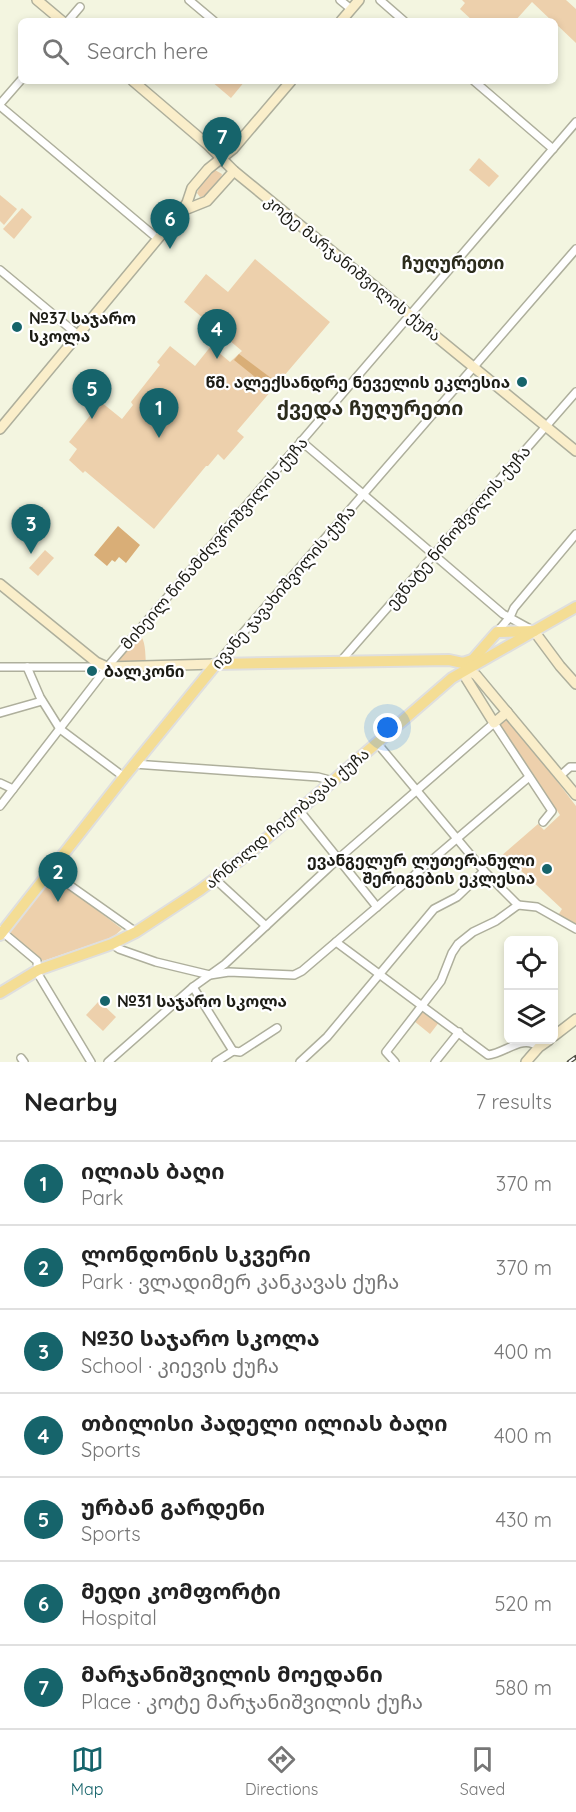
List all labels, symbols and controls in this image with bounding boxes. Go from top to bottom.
search box [18,18,558,84]
icon: search [39,35,72,68]
text: Search here [87,37,208,65]
pin: 7 [202,118,242,167]
street label: კოტე მარჯანიშვილის ქუჩა [260,191,445,346]
pin: 6 [150,200,190,249]
district label: ჩუღურეთი [402,251,505,274]
place label: №37 საჯარო სკოლა [29,308,136,347]
pin: 4 [198,310,236,359]
marker: №37 საჯარო სკოლა [10,320,24,334]
pin: 5 [72,370,112,419]
place label: წმ. ალექსანდრე ნეველის ეკლესია [205,372,510,393]
marker: წმ. ალექსანდრე ნეველის ეკლესია [515,375,529,389]
pin: 1 [140,388,178,438]
district label: ქვედა ჩუღურეთი [277,395,463,421]
street label: მიხეილ წინამძღვრიშვილის ქუჩა [116,433,313,654]
street label: ეგნატე ნინოშვილის ქუჩა [381,441,535,614]
street label: ივანე ჯავახიშვილის ქუჩა [207,501,360,673]
pin: 3 [12,504,51,554]
place label: ბალკონი [104,661,185,682]
marker: ბალკონი [85,664,99,678]
your location [373,713,402,742]
street label: არნოლდ ჩიქობავას ქუჩა [201,743,374,893]
place label: ევანგელურ ლუთერანული შერიგების ეკლესია [307,850,535,889]
pin: 2 [38,852,78,902]
marker: ევანგელურ ლუთერანული შერიგების ეკლესია [540,862,554,876]
map controls [504,936,558,1044]
button: locate [504,936,558,990]
button: layers [504,990,558,1044]
place label: №31 საჯარო სკოლა [117,991,287,1012]
marker: №31 საჯარო სკოლა [98,994,112,1008]
text: Nearby [24,1085,118,1118]
text: 7 results [476,1089,552,1114]
text: ილიას ბაღი [81,1157,225,1185]
text: 1 [40,1171,47,1196]
text: 370 m [496,1171,552,1196]
text: Park [81,1185,123,1210]
text: ლონდონის სკვერი [81,1240,311,1268]
text: 2 [38,1255,49,1280]
text: 370 m [496,1255,552,1280]
text: Park · ვლადიმერ კანკავას ქუჩა [81,1269,399,1294]
text: №30 საჯარო სკოლა [81,1324,320,1352]
text: 3 [38,1339,49,1364]
text: 400 m [494,1339,552,1364]
text: School · კიევის ქუჩა [81,1353,279,1378]
text: თბილისი პადელი ილიას ბაღი [81,1409,448,1437]
text: 4 [38,1423,49,1448]
text: 400 m [494,1423,552,1448]
text: Sports [81,1437,141,1462]
text: ურბან გარდენი [81,1493,265,1521]
text: 5 [38,1507,49,1532]
text: 430 m [495,1507,552,1532]
text: Sports [81,1521,141,1546]
text: მედი კომფორტი [81,1577,281,1605]
text: 6 [38,1591,49,1616]
text: 520 m [494,1591,552,1616]
text: Hospital [81,1605,157,1630]
text: მარჯანიშვილის მოედანი [81,1660,383,1688]
text: 7 [38,1675,49,1700]
text: 580 m [495,1675,552,1700]
text: Place · კოტე მარჯანიშვილის ქუჩა [81,1689,423,1714]
tab: Map [71,1743,104,1799]
tab: Directions [245,1743,318,1799]
tab: Saved [460,1743,505,1799]

